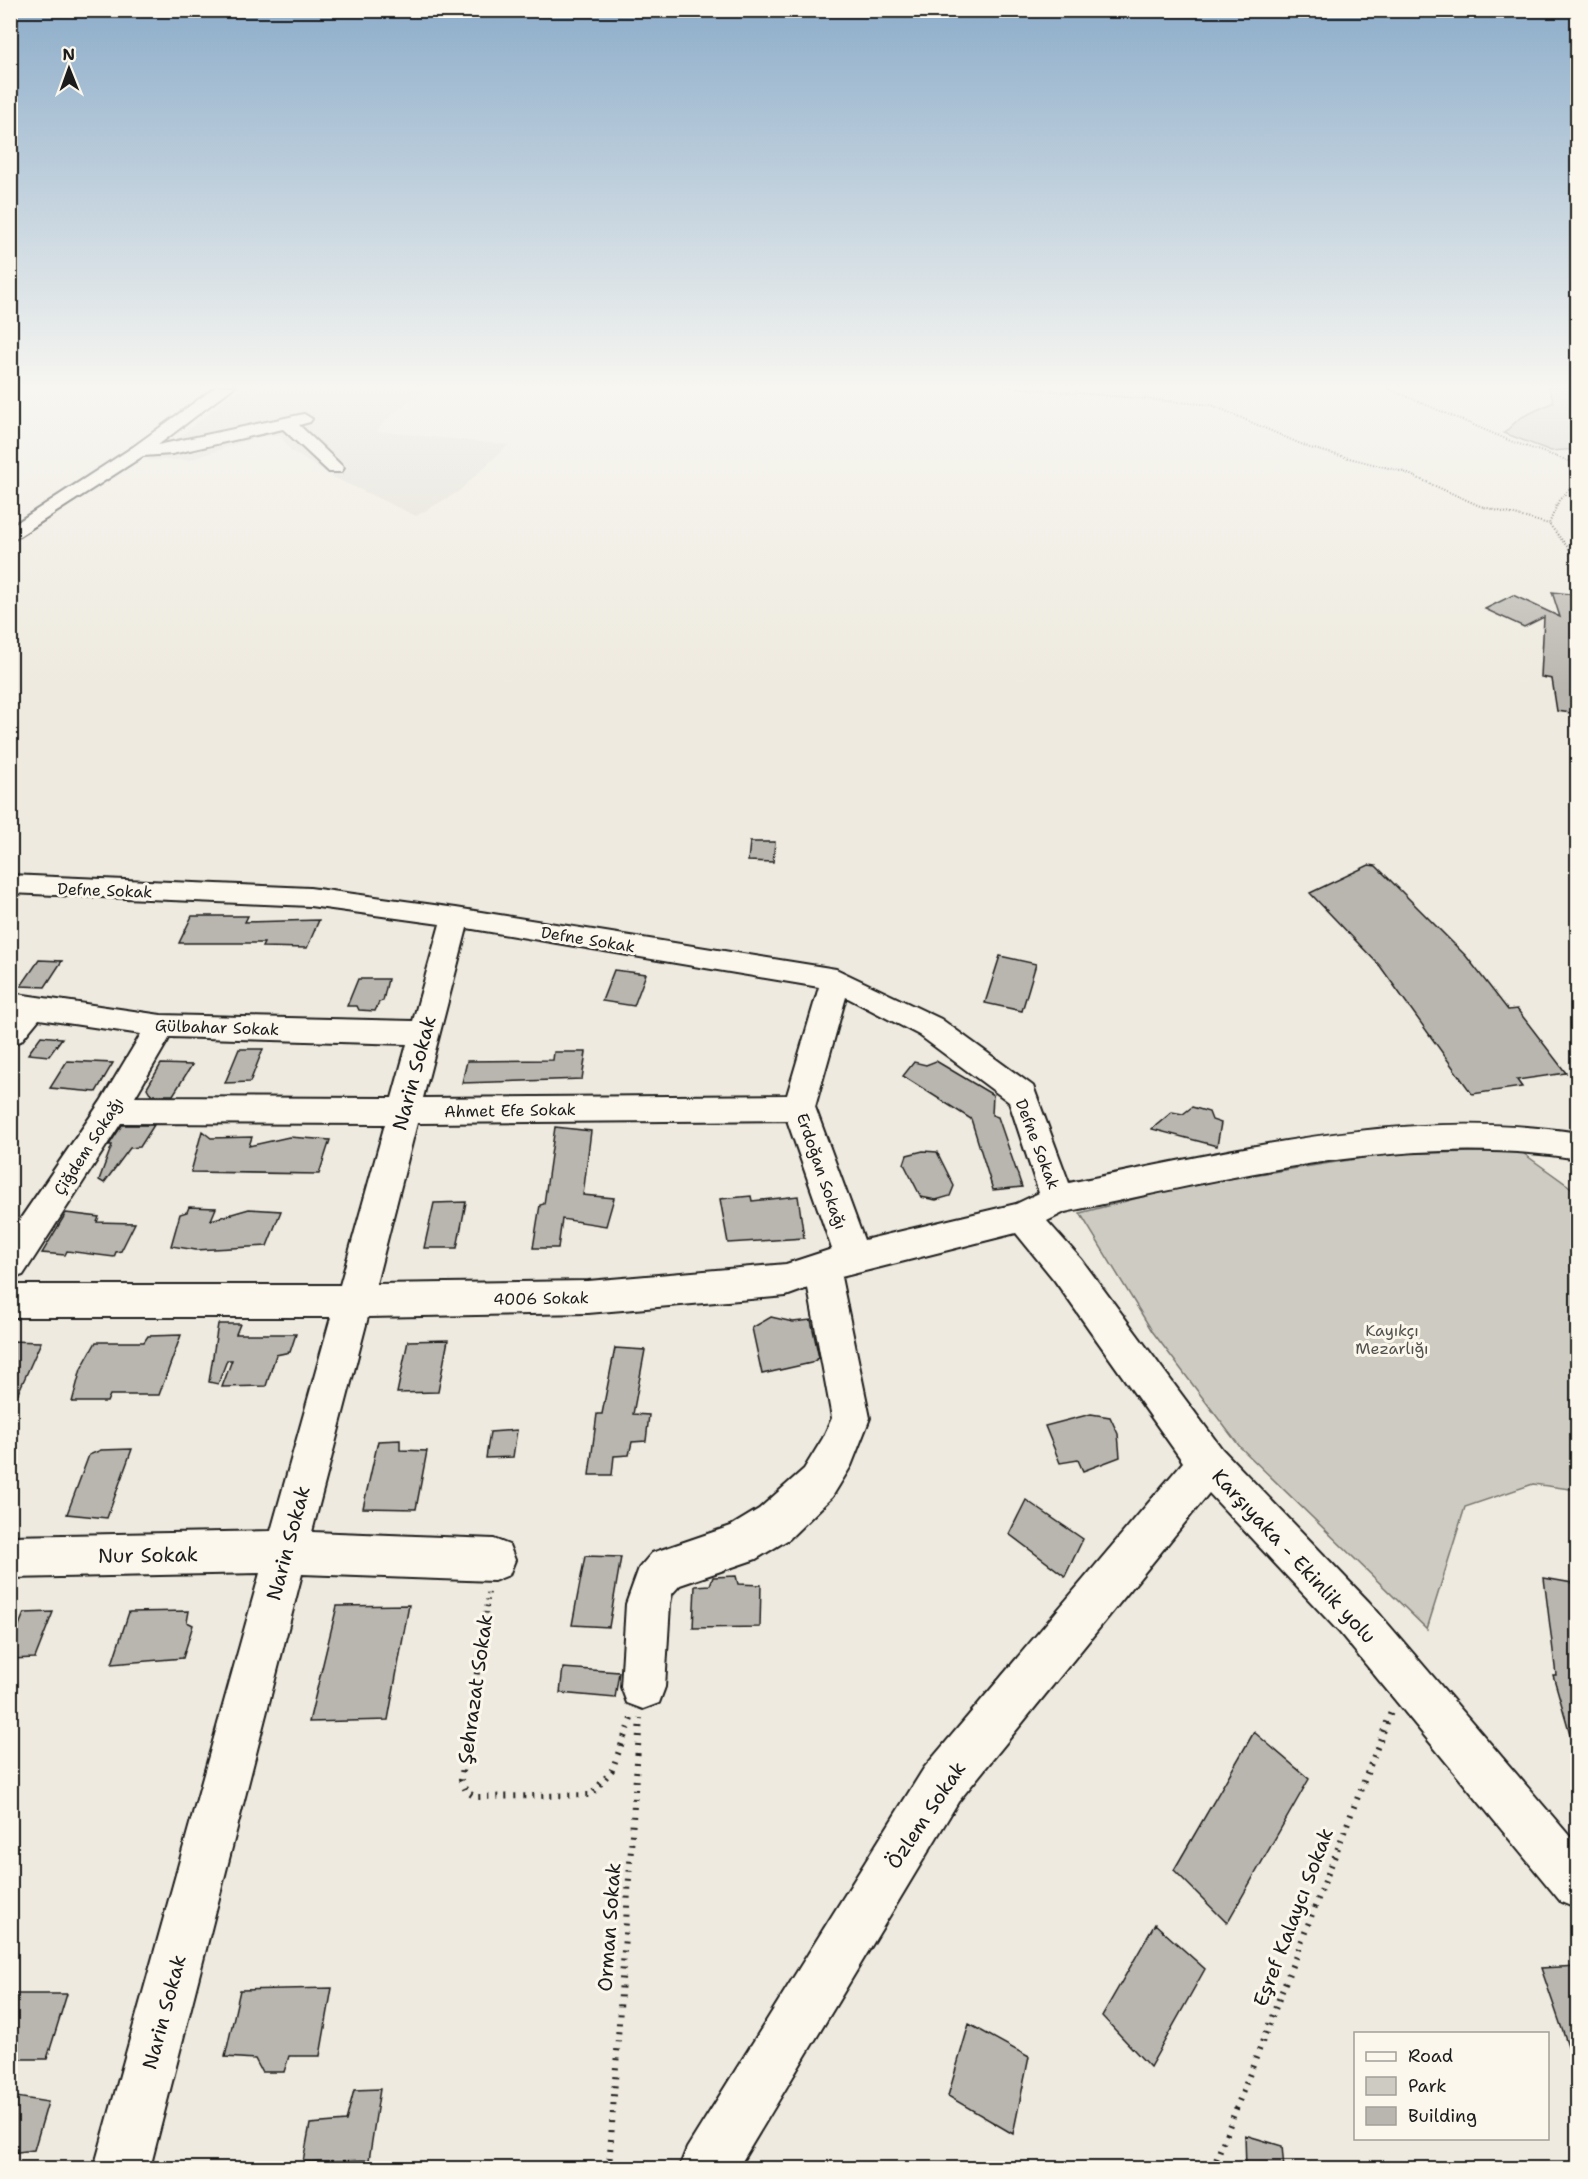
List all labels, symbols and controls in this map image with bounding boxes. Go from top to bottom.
north arrow [39,39,99,99]
text: N [62,44,75,65]
street label: Defne Sokak [57,878,153,903]
street label: Defne Sokak [539,922,636,957]
street label: Narin Sokak [386,1013,442,1133]
street label: Gülbahar Sokak [155,1015,279,1040]
street label: Çiğdem Sokağı [49,1093,128,1199]
street label: Defne Sokak [1011,1096,1064,1192]
street label: Ahmet Efe Sokak [444,1099,576,1122]
street label: Erdoğan Sokağı [792,1110,851,1232]
street label: 4006 Sokak [493,1287,589,1310]
park label: Kayıkçı Mezarlığı [1355,1320,1429,1359]
street label: Karşıyaka - Ekinlik yolu [1206,1463,1382,1649]
street label: Narin Sokak [260,1483,316,1603]
street label: Nur Sokak [98,1541,198,1569]
street label: Şehrazat Sokak [452,1612,498,1766]
street label: Özlem Sokak [881,1756,971,1874]
street label: Eşref Kalaycı Sokak [1247,1824,1339,2010]
street label: Orman Sokak [592,1862,626,1992]
street label: Narin Sokak [136,1952,192,2072]
legend [1354,2032,1549,2140]
text: Road [1408,2044,1453,2068]
text: Park [1408,2074,1447,2098]
text: Building [1408,2104,1477,2128]

